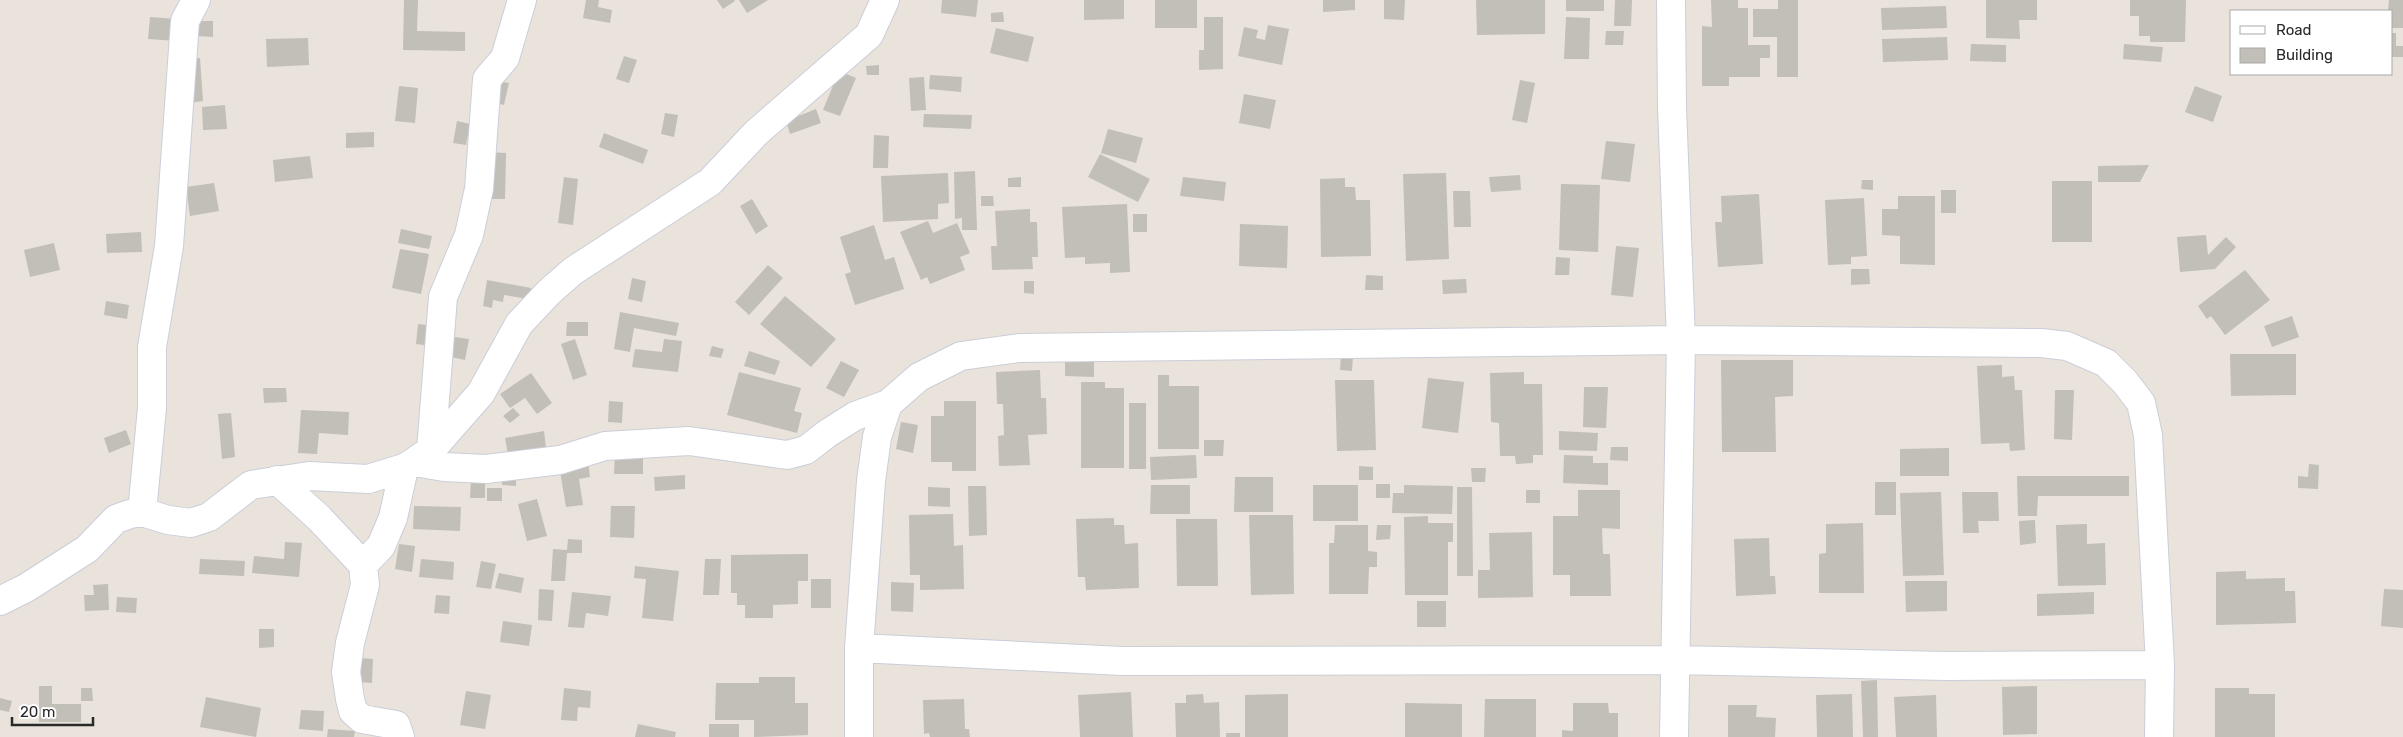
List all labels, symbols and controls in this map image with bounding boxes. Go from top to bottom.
legend [2230,10,2393,75]
text: Road [2276,21,2312,39]
text: Building [2276,46,2333,64]
scale bar [12,694,94,726]
text: 20 m [20,703,55,721]

